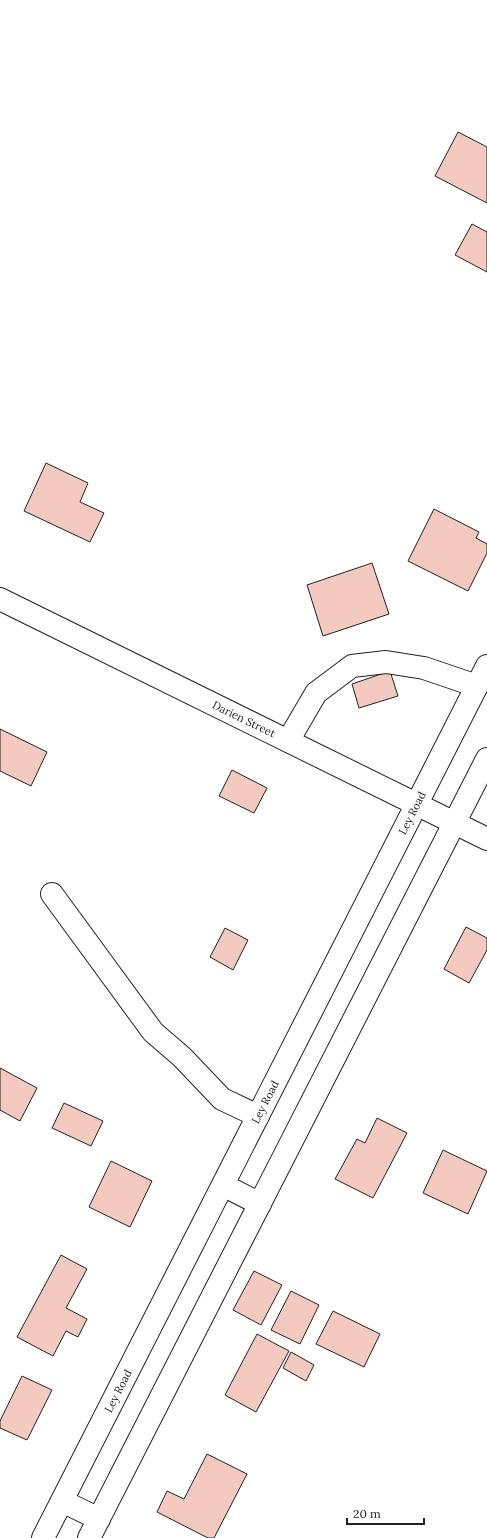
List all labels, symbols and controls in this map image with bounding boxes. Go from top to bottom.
street label: Darien Street [210,698,278,741]
street label: Ley Road [395,789,429,837]
street label: Ley Road [248,1078,282,1126]
street label: Ley Road [101,1367,135,1415]
scale bar [347,1500,424,1526]
text: 20 m [353,1506,381,1521]

